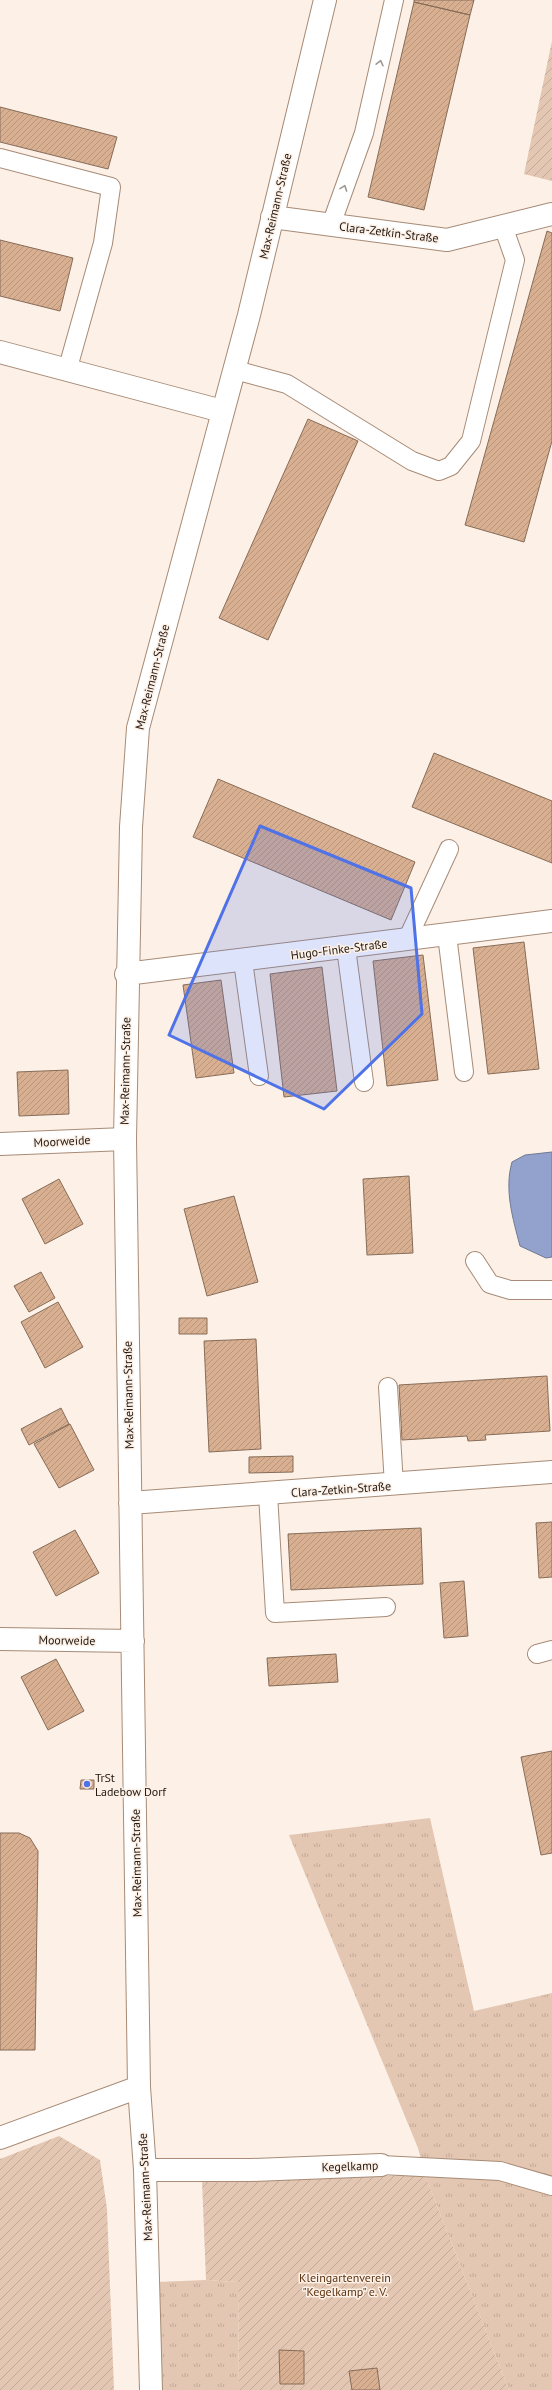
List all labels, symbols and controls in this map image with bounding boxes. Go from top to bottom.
one-way arrow [375,60,383,66]
street label: Max-Reimann-Straße [256,152,294,260]
one-way arrow [339,185,347,192]
street label: Clara-Zetkin-Straße [338,218,440,246]
street label: Max-Reimann-Straße [132,623,172,731]
street label: Hugo-Finke-Straße [290,936,388,962]
street label: Max-Reimann-Straße [117,1017,133,1125]
street label: Moorweide [33,1132,91,1150]
street label: Max-Reimann-Straße [120,1341,136,1449]
street label: Clara-Zetkin-Straße [291,1478,391,1500]
street label: Moorweide [38,1632,96,1648]
place label: TrSt Ladebow Dorf [95,1770,167,1799]
marker: TrSt Ladebow Dorf [82,1779,92,1789]
street label: Max-Reimann-Straße [128,1809,144,1917]
street label: Max-Reimann-Straße [135,2133,155,2241]
street label: Kegelkamp [321,2158,379,2174]
park label: Kleingartenverein "Kegelkamp" e. V. [299,2270,391,2299]

